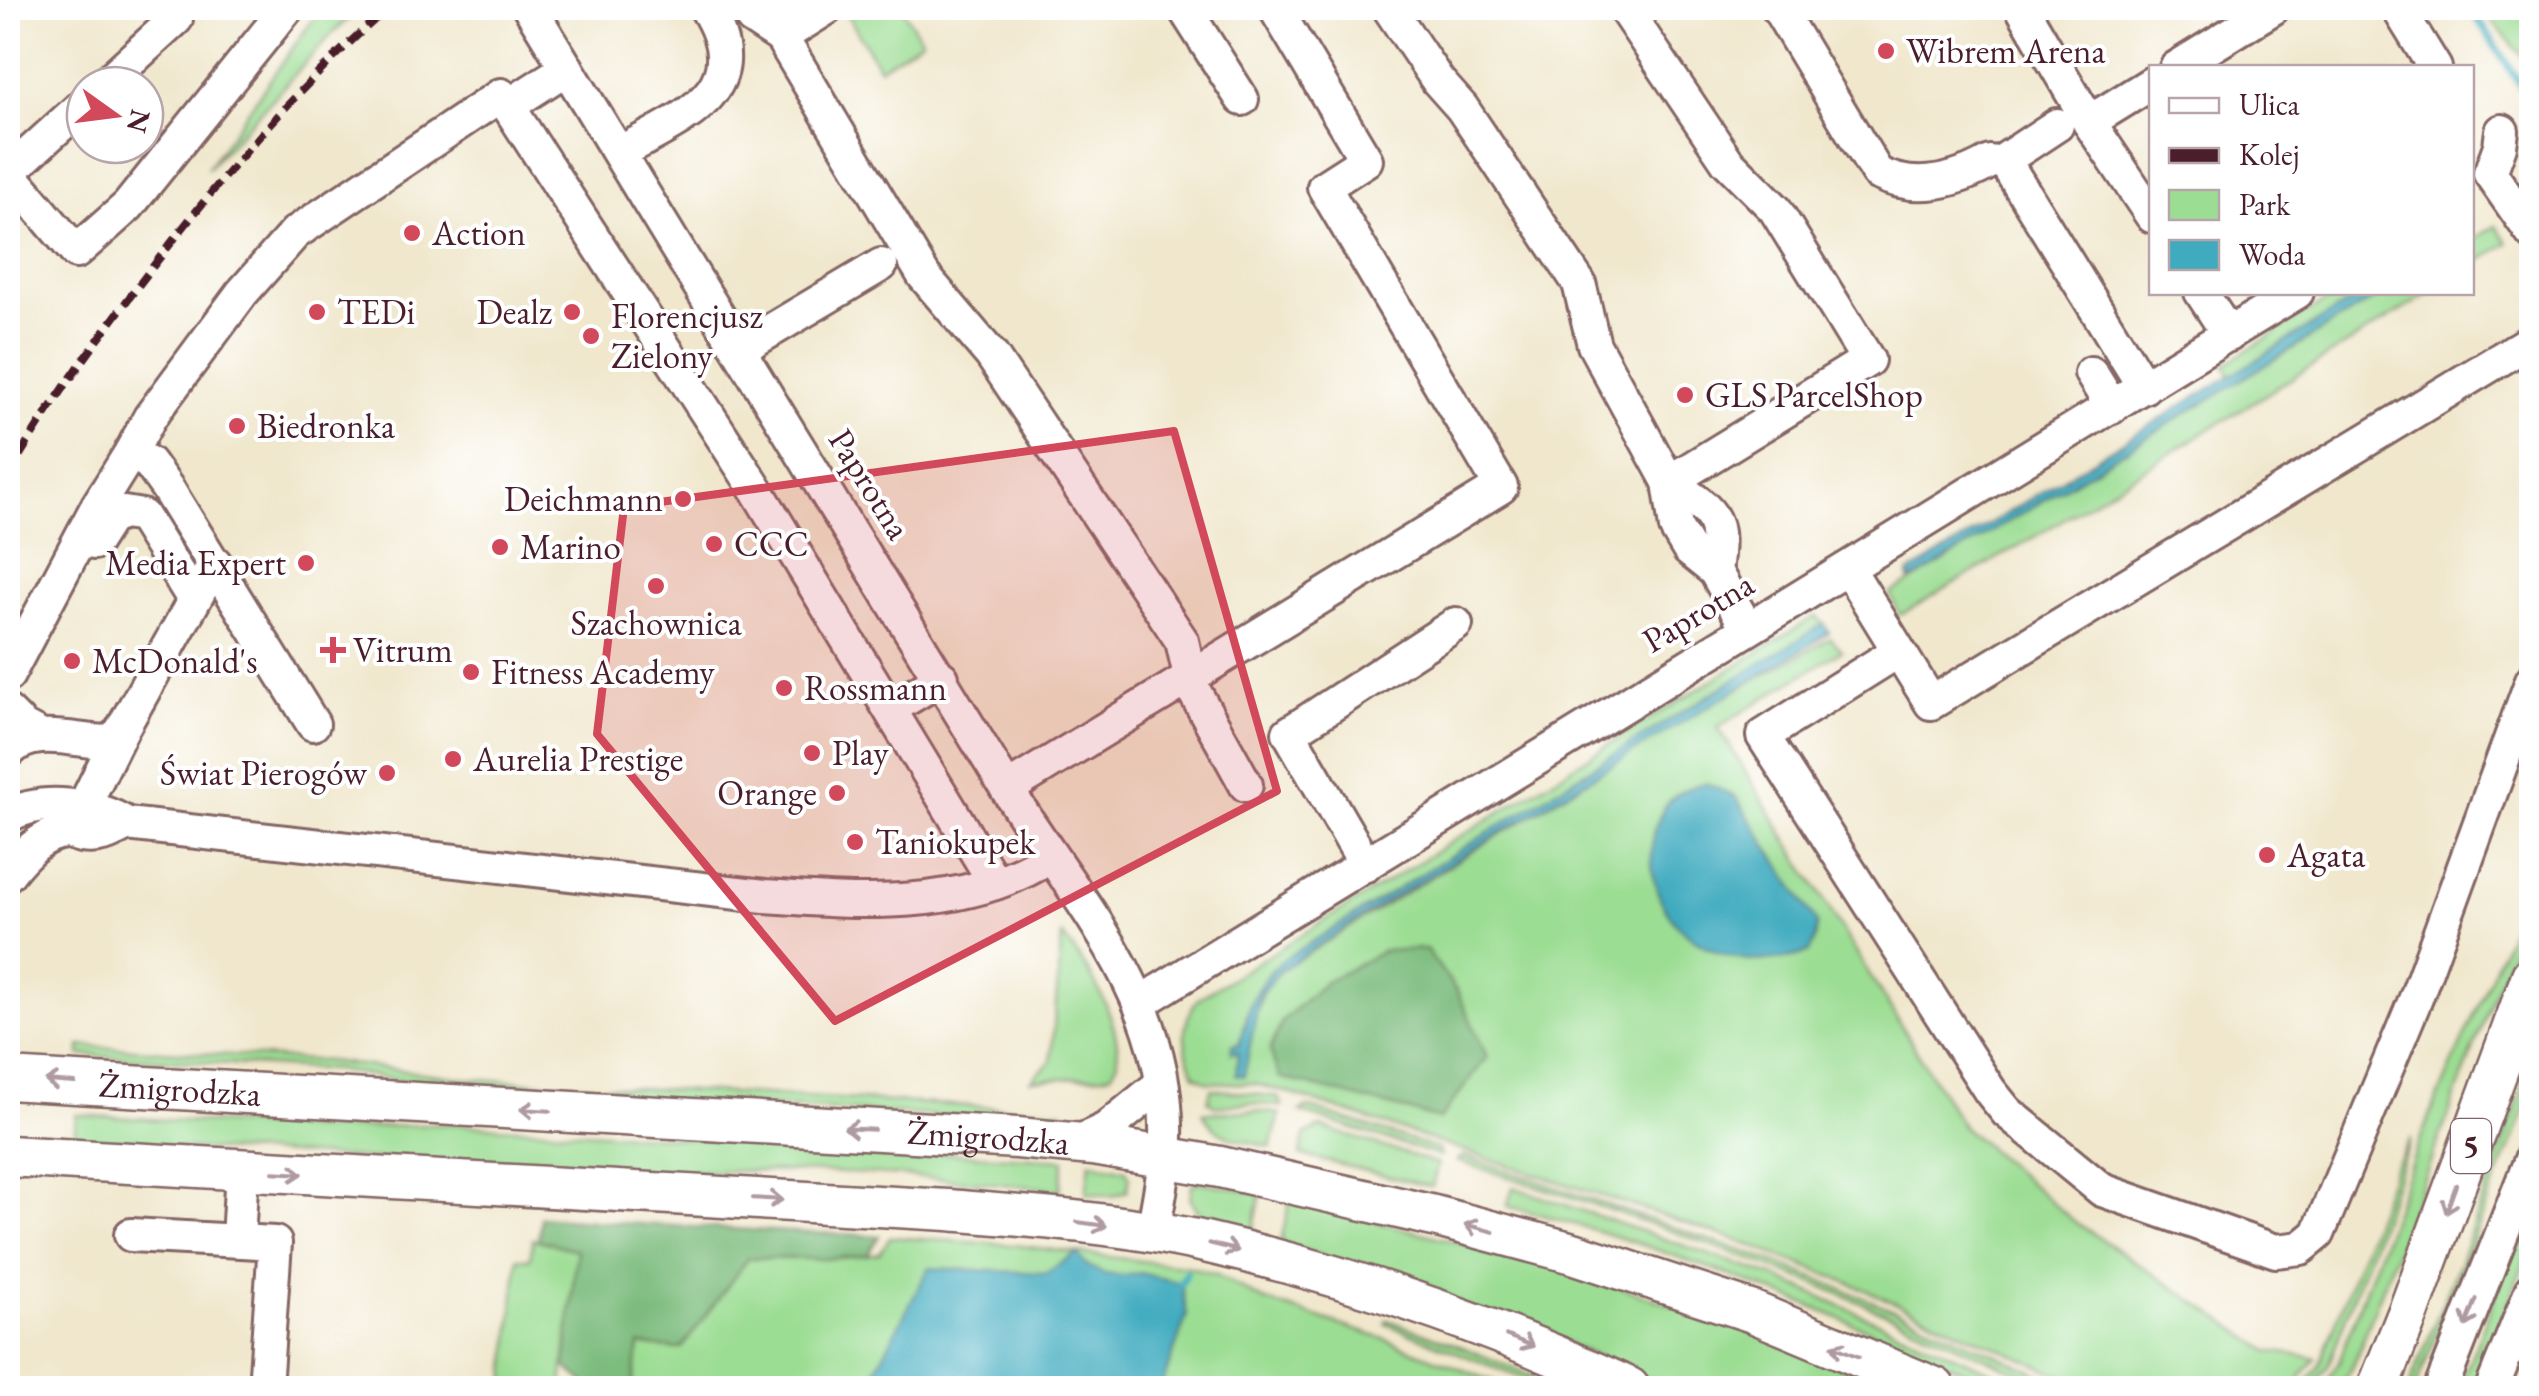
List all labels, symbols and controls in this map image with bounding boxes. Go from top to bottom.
place label: Wibrem Arena [1906,28,2106,73]
marker: Wibrem Arena [1875,40,1897,62]
north arrow [65,65,165,165]
legend [2149,65,2474,295]
text: Ulica [2239,85,2299,124]
text: N [119,106,159,137]
text: Kolej [2239,135,2300,174]
text: Park [2239,185,2291,224]
place label: Action [431,210,526,255]
marker: Action [401,222,423,244]
text: Woda [2239,235,2306,274]
place label: TEDi [337,289,415,334]
place label: Dealz [476,289,553,334]
place label: Florencjusz Zielony [611,293,763,378]
marker: TEDi [306,301,328,323]
marker: Dealz [561,301,583,323]
marker: Florencjusz Zielony [580,325,602,347]
place label: GLS ParcelShop [1705,372,1923,417]
marker: GLS ParcelShop [1674,384,1696,406]
place label: Biedronka [257,403,395,448]
marker: Biedronka [226,415,248,437]
street label: Paprotna [819,420,922,547]
place label: Deichmann [504,476,663,521]
marker: Deichmann [672,488,694,510]
place label: CCC [734,521,809,566]
place label: Marino [520,524,621,569]
marker: CCC [703,533,725,555]
marker: Marino [489,536,511,558]
place label: Media Expert [105,540,286,585]
marker: Media Expert [295,552,317,574]
street label: Paprotna [1634,561,1762,662]
marker: Szachownica [645,575,667,597]
place label: Szachownica [570,600,742,645]
place label: Vitrum [353,627,453,672]
place label: McDonald's [92,638,258,683]
marker: Vitrum [322,639,344,661]
place label: Fitness Academy [491,649,715,694]
marker: McDonald's [61,650,83,672]
marker: Fitness Academy [460,661,482,683]
place label: Rossmann [804,665,947,710]
marker: Rossmann [773,677,795,699]
place label: Play [832,730,889,775]
place label: Aurelia Prestige [472,736,683,781]
marker: Play [801,742,823,764]
marker: Aurelia Prestige [442,748,464,770]
place label: Świat Pierogów [160,750,368,795]
marker: Świat Pierogów [376,762,398,784]
place label: Orange [717,770,817,815]
marker: Orange [826,782,848,804]
place label: Taniokupek [875,819,1036,864]
marker: Taniokupek [844,831,866,853]
place label: Agata [2286,832,2365,877]
marker: Agata [2256,844,2278,866]
street label: Żmigrodzka [97,1061,262,1116]
one-way arrow [44,1072,76,1091]
one-way arrow [519,1100,551,1119]
street label: Żmigrodzka [906,1109,1071,1165]
one-way arrow [844,1119,876,1138]
road number: 5 [2451,1119,2491,1173]
one-way arrow [272,1164,304,1183]
one-way arrow [2441,1183,2459,1214]
one-way arrow [751,1190,783,1209]
one-way arrow [1075,1215,1108,1234]
one-way arrow [1464,1218,1495,1237]
one-way arrow [1208,1239,1240,1257]
one-way arrow [2461,1298,2479,1328]
one-way arrow [1505,1333,1535,1351]
one-way arrow [1830,1341,1861,1359]

